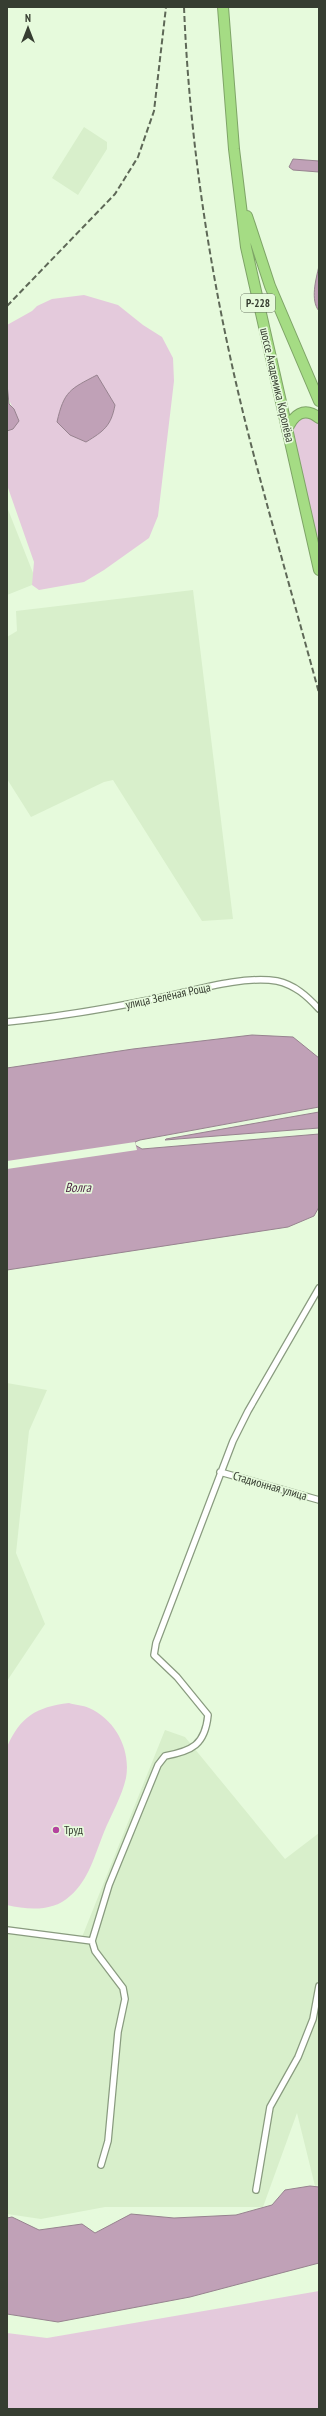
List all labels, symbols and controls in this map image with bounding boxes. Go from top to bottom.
north arrow [8,8,48,48]
text: N [25,11,31,25]
road number: Р-228 [241,294,275,312]
street label: шоссе Академика Королёва [257,326,298,444]
street label: улица Зелёная Роща [124,979,212,1012]
water label: Волга [65,1179,92,1196]
street label: Стадионная улица [231,1468,309,1503]
place label: Труд [64,1822,84,1837]
marker: Труд [51,1825,61,1835]

